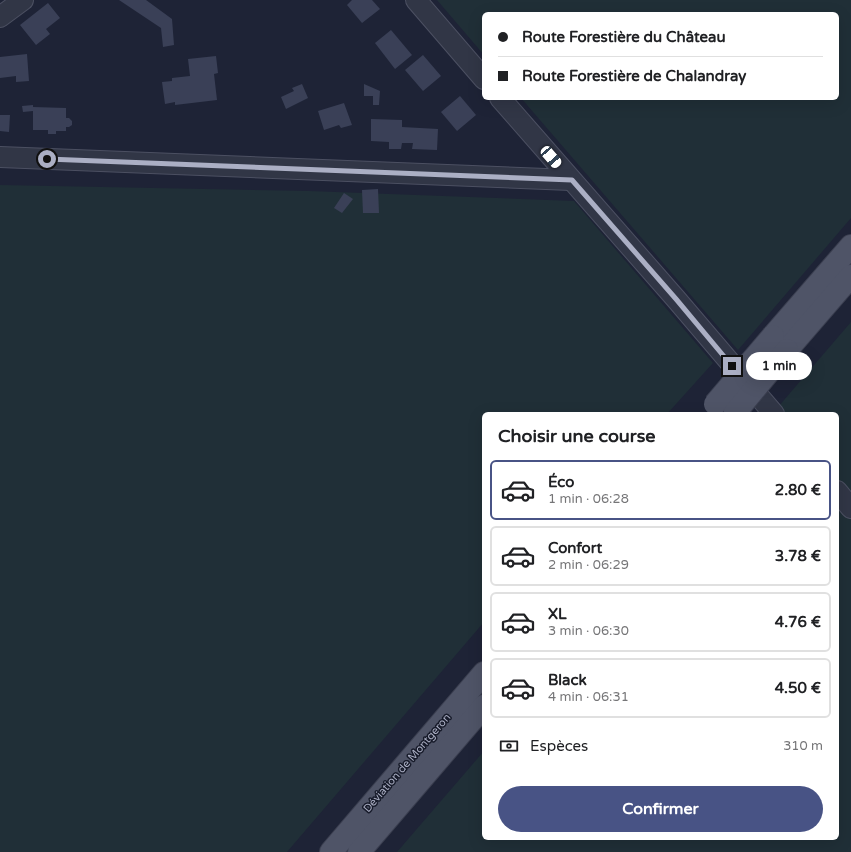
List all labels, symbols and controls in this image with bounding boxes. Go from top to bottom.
text: Route Forestière du Château [522,28,726,46]
text: Route Forestière de Chalandray [522,67,746,85]
car [539,144,563,170]
route start [38,150,56,168]
callout: 1 min [746,352,812,380]
route end [723,357,741,375]
text: 1 min [762,358,796,374]
text: Choisir une course [498,425,656,447]
icon: car [500,472,536,508]
text: Éco [548,473,574,491]
text: 2.80 € [775,481,821,499]
text: 1 min · 06:28 [548,491,629,507]
icon: car [500,538,536,574]
text: Confort [548,539,602,557]
text: 3.78 € [775,547,821,565]
text: 2 min · 06:29 [548,557,629,573]
icon: car [500,604,536,640]
text: XL [548,605,567,623]
text: 4.76 € [775,613,821,631]
text: 3 min · 06:30 [548,623,629,639]
icon: car [500,670,536,706]
text: Black [548,671,587,689]
text: 4.50 € [775,679,821,697]
text: 4 min · 06:31 [548,689,629,705]
street label: Déviation de Montgeron [361,711,453,815]
icon: cash [498,735,520,757]
text: Espèces [530,737,588,755]
text: 310 m [783,738,823,754]
button: Confirmer [498,786,823,832]

